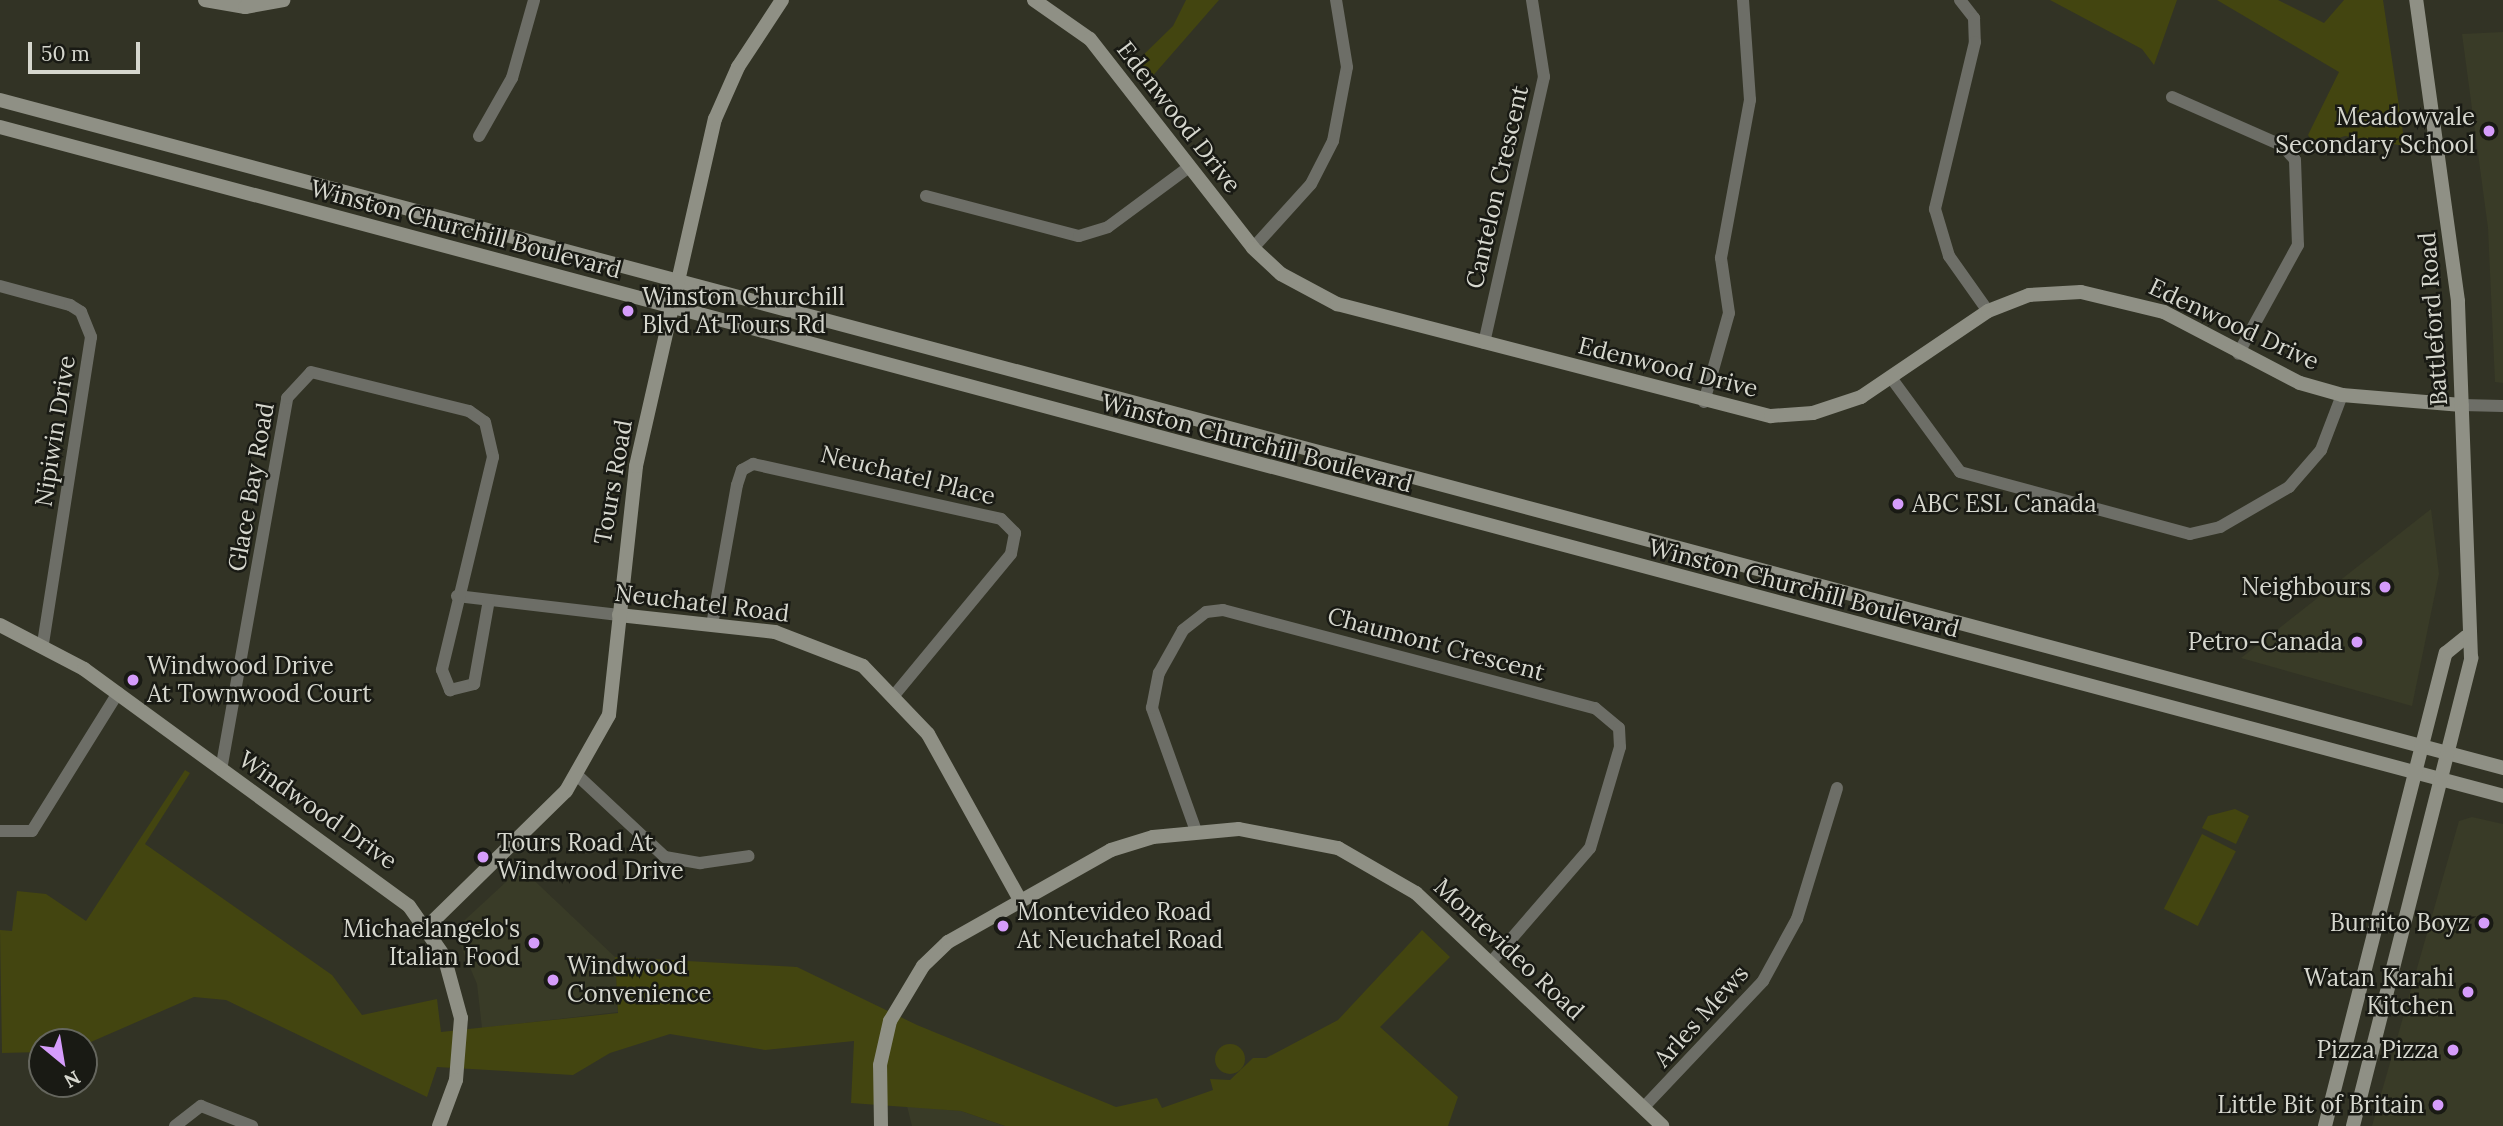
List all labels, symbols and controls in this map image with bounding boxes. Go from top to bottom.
scale bar [32,28,144,72]
street label: Edenwood Drive [1111,36,1247,198]
text: 50 m [41,40,90,67]
street label: Cantelon Crescent [1460,83,1534,291]
place label: Meadowvale Secondary School [2275,103,2475,159]
marker: Meadowvale Secondary School [2481,123,2497,139]
street label: Winston Churchill Boulevard [307,174,625,284]
street label: Battleford Road [2413,231,2453,407]
street label: Edenwood Drive [2144,272,2324,376]
place label: Winston Churchill Blvd At Tours Rd [642,283,845,339]
marker: Winston Churchill Blvd At Tours Rd [620,303,636,319]
street label: Edenwood Drive [1575,331,1761,403]
street label: Nipiwin Drive [29,353,81,509]
street label: Winston Churchill Boulevard [1098,388,1416,498]
street label: Glace Bay Road [222,400,280,574]
street label: Tours Road [588,417,638,547]
street label: Neuchatel Place [818,439,998,511]
place label: ABC ESL Canada [1912,490,2097,518]
marker: ABC ESL Canada [1890,496,1906,512]
street label: Winston Churchill Boulevard [1645,533,1963,643]
place label: Neighbours [2241,573,2371,601]
street label: Neuchatel Road [613,578,791,628]
marker: Neighbours [2377,579,2393,595]
street label: Chaumont Crescent [1324,601,1548,687]
place label: Petro-Canada [2188,628,2343,656]
marker: Petro-Canada [2349,634,2365,650]
place label: Windwood Drive At Townwood Court [147,652,371,708]
marker: Windwood Drive At Townwood Court [125,672,141,688]
street label: Windwood Drive [233,745,403,875]
place label: Tours Road At Windwood Drive [497,829,684,885]
marker: Tours Road At Windwood Drive [475,849,491,865]
street label: Montevideo Road [1428,872,1590,1026]
place label: Montevideo Road At Neuchatel Road [1017,898,1223,954]
place label: Burrito Boyz [2330,909,2470,937]
place label: Michaelangelo's Italian Food [343,915,520,971]
marker: Burrito Boyz [2476,915,2492,931]
marker: Montevideo Road At Neuchatel Road [995,918,1011,934]
marker: Michaelangelo's Italian Food [526,935,542,951]
place label: Windwood Convenience [567,952,712,1008]
street label: Arles Mews [1648,959,1754,1073]
place label: Watan Karahi Kitchen [2304,964,2454,1020]
marker: Windwood Convenience [545,972,561,988]
marker: Watan Karahi Kitchen [2460,984,2476,1000]
north arrow [28,1028,98,1098]
place label: Pizza Pizza [2317,1036,2439,1064]
marker: Pizza Pizza [2445,1042,2461,1058]
text: N [60,1065,85,1094]
place label: Little Bit of Britain [2217,1091,2424,1119]
marker: Little Bit of Britain [2430,1097,2446,1113]

